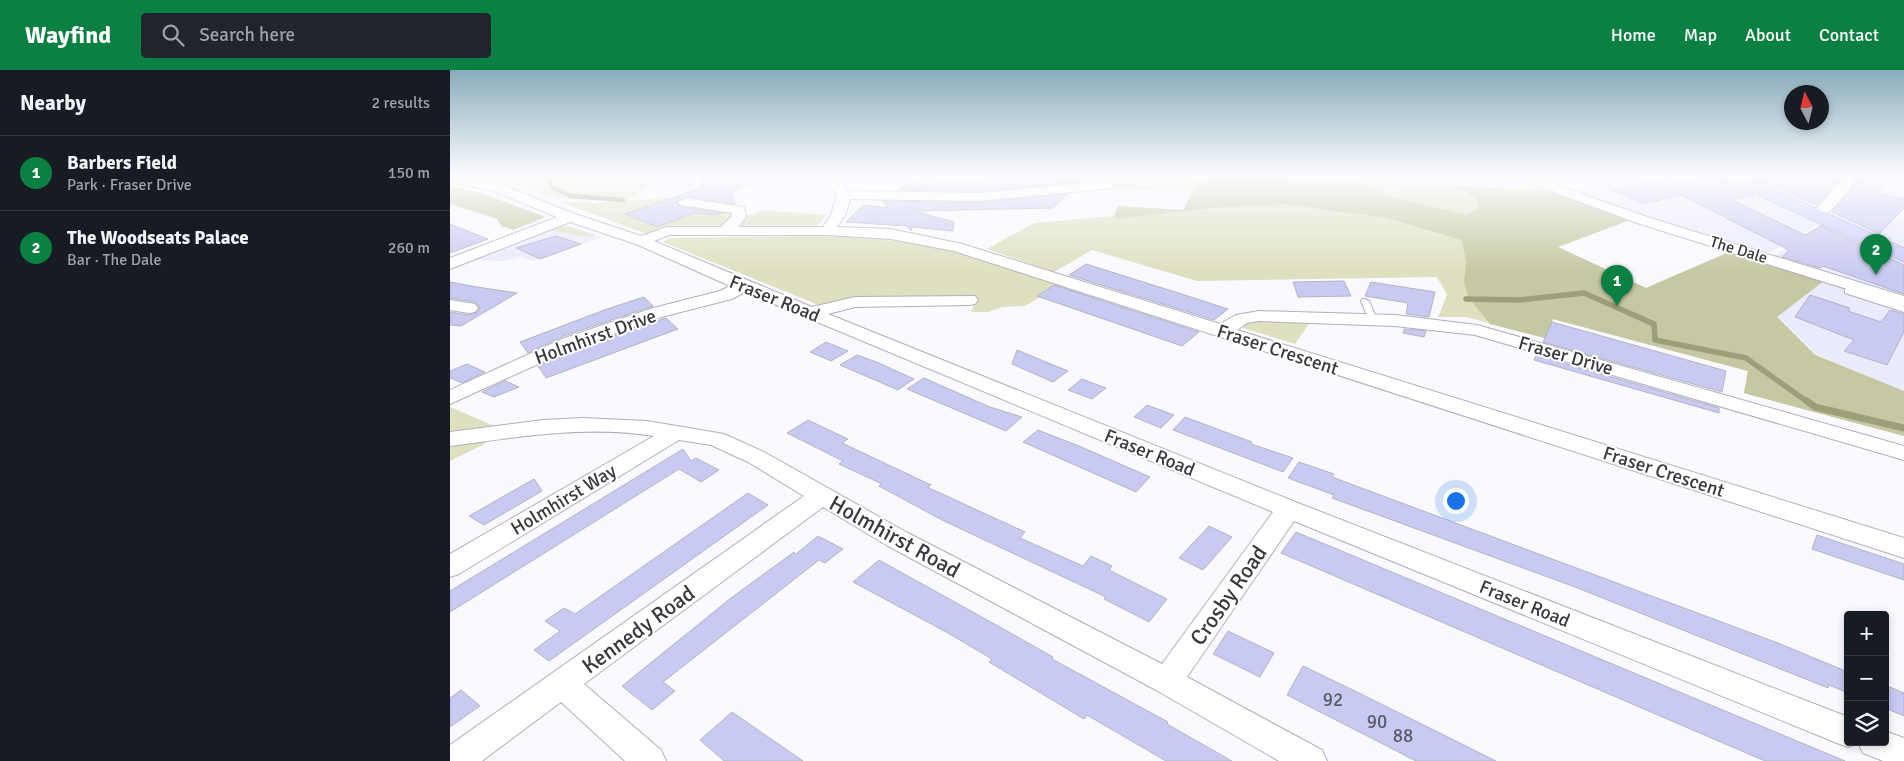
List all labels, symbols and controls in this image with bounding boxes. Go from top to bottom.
search box [141,13,491,58]
text: Wayfind [25,20,111,50]
icon: search [159,21,187,49]
text: Search here [199,23,295,47]
text: Home [1611,24,1656,46]
text: Map [1684,24,1717,46]
text: About [1745,24,1791,46]
text: Contact [1819,24,1879,46]
north arrow [1784,85,1829,130]
text: Nearby [20,90,86,116]
text: 2 results [371,93,430,113]
text: Barbers Field [67,151,177,175]
text: 1 [32,163,40,183]
text: 150 m [388,163,430,183]
text: Park · Fraser Drive [67,175,192,195]
text: The Woodseats Palace [67,226,249,250]
street label: The Dale [1708,232,1770,268]
pin: 2 [1860,234,1892,275]
text: 2 [32,238,40,258]
text: 260 m [388,238,430,258]
text: Bar · The Dale [67,250,162,270]
pin: 1 [1601,265,1633,306]
street label: Fraser Road [726,270,823,328]
street label: Holmhirst Drive [531,304,659,370]
street label: Fraser Crescent [1214,319,1342,381]
street label: Fraser Drive [1516,331,1616,381]
street label: Fraser Road [1101,424,1198,482]
street label: Fraser Crescent [1600,441,1728,503]
street label: Holmhirst Way [506,459,621,541]
your location [1443,488,1469,514]
street label: Holmhirst Road [825,489,965,584]
street label: Crosby Road [1184,540,1273,650]
street label: Fraser Road [1476,575,1573,633]
street label: Kennedy Road [577,580,700,679]
map controls [1844,611,1889,746]
button: + [1844,611,1889,656]
button: − [1844,656,1889,701]
house number: 92 [1323,688,1343,712]
button: layers [1844,701,1889,746]
house number: 90 [1367,710,1387,734]
house number: 88 [1393,724,1413,748]

